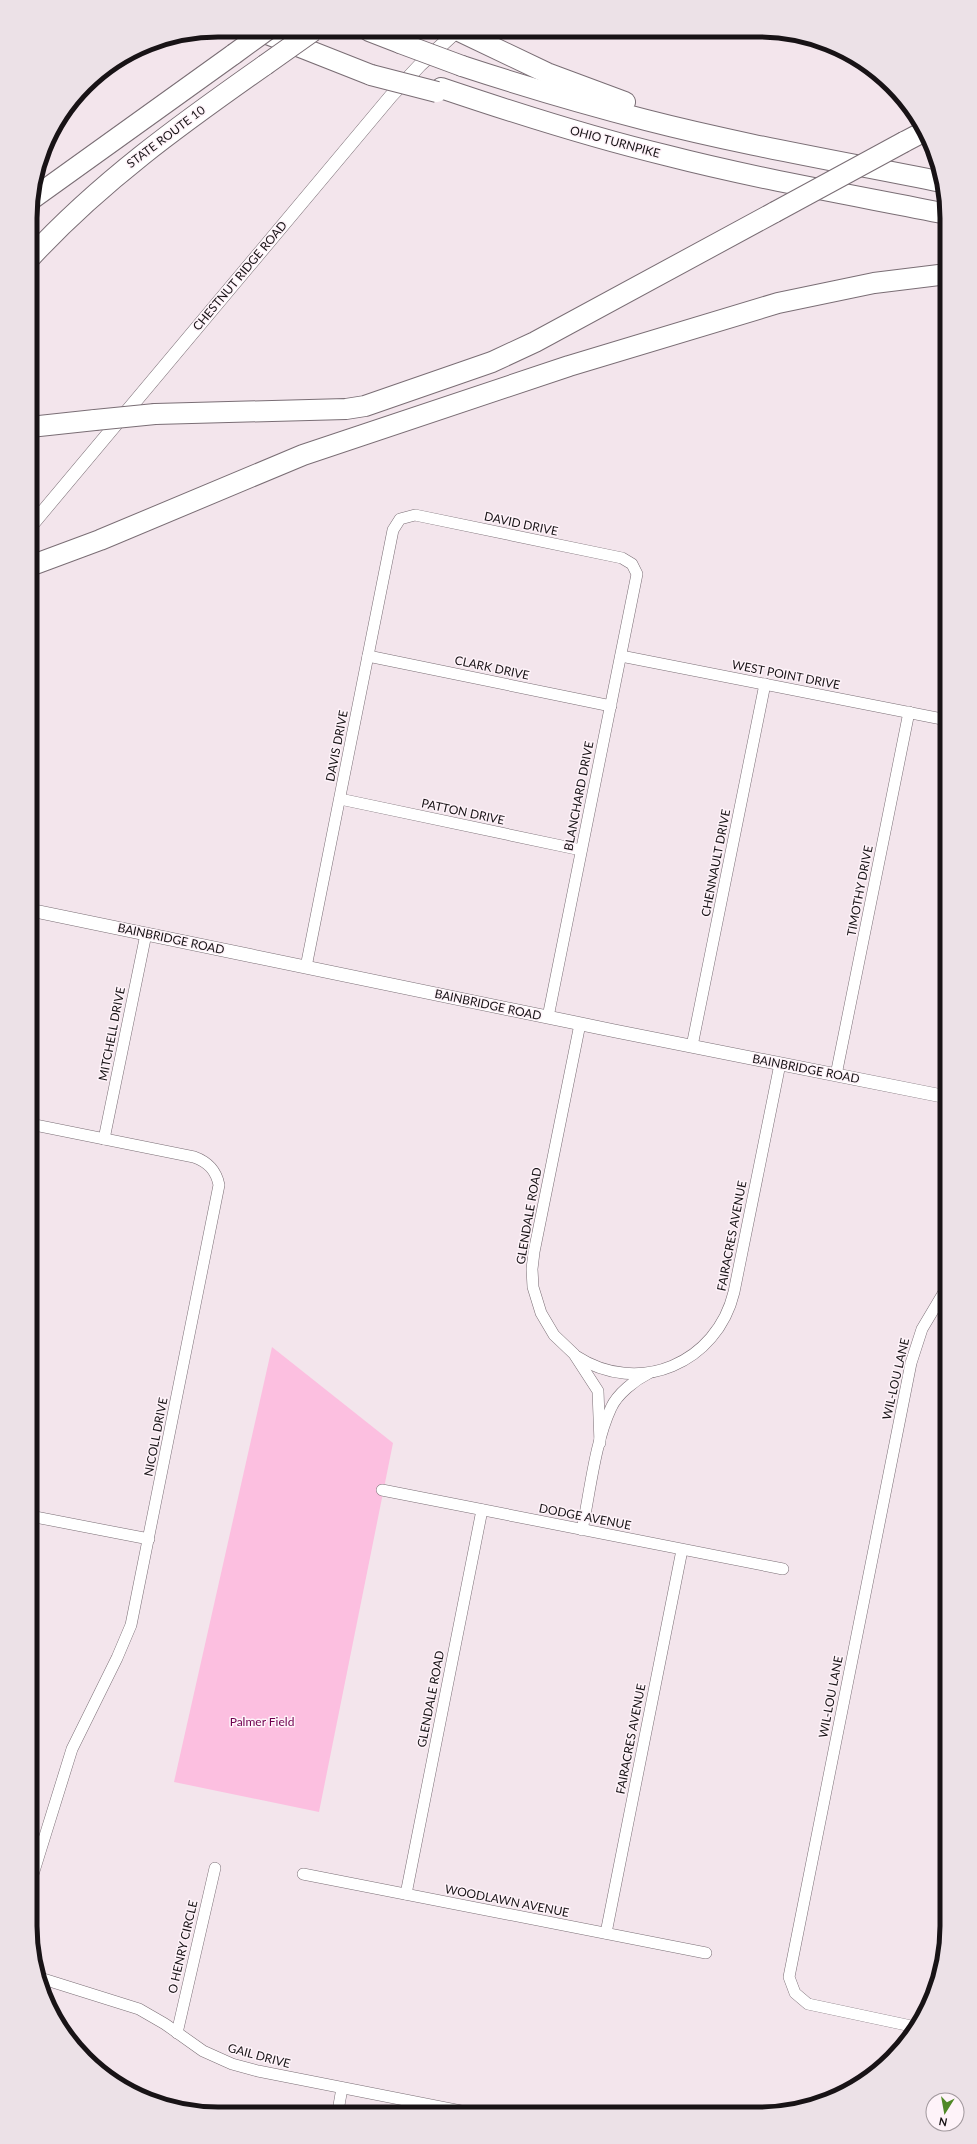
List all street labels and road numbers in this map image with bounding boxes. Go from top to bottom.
street label: STATE ROUTE 10 [124,102,208,171]
street label: OHIO TURNPIKE [569,122,662,161]
street label: CHESTNUT RIDGE ROAD [189,218,290,333]
street label: DAVID DRIVE [483,508,559,539]
street label: CLARK DRIVE [453,652,531,683]
street label: WEST POINT DRIVE [731,657,842,692]
street label: DAVIS DRIVE [322,709,351,783]
street label: BLANCHARD DRIVE [561,740,597,852]
street label: PATTON DRIVE [420,795,506,828]
street label: CHENNAULT DRIVE [698,808,733,918]
street label: TIMOTHY DRIVE [843,844,876,938]
street label: BAINBRIDGE ROAD [116,920,226,957]
street label: MITCHELL DRIVE [95,986,128,1082]
street label: BAINBRIDGE ROAD [433,986,543,1023]
street label: BAINBRIDGE ROAD [751,1051,861,1086]
street label: GLENDALE ROAD [513,1166,544,1266]
street label: FAIRACRES AVENUE [713,1179,750,1292]
street label: WIL-LOU LANE [879,1337,912,1421]
street label: NICOLL DRIVE [141,1396,171,1478]
street label: DODGE AVENUE [538,1500,633,1533]
street label: GLENDALE ROAD [414,1649,447,1749]
street label: WIL-LOU LANE [815,1655,846,1739]
street label: FAIRACRES AVENUE [612,1682,649,1795]
street label: WOODLAWN AVENUE [444,1881,570,1920]
street label: O HENRY CIRCLE [165,1899,201,1995]
street label: GAIL DRIVE [226,2040,292,2071]

